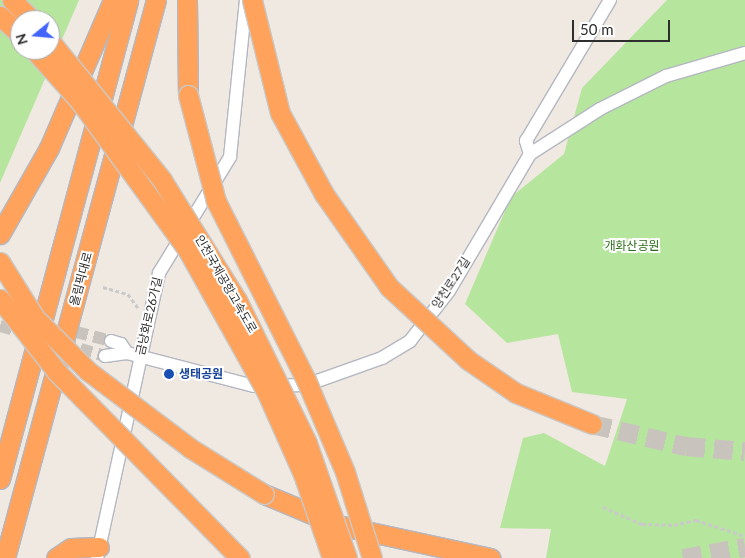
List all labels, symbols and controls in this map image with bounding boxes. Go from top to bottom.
north arrow [10,10,60,60]
scale bar [575,10,672,42]
text: 50 m [580,20,614,38]
text: N [11,32,31,47]
street label: 인천국제공항고속도로 [192,233,260,335]
park label: 개화산공원 [604,239,660,253]
street label: 올림픽대로 [67,250,95,308]
street label: 양천로27길 [429,255,473,311]
street label: 금낭화로26가길 [133,275,165,357]
place label: 생태공원 [179,367,223,381]
marker: 생태공원 [163,368,175,380]

